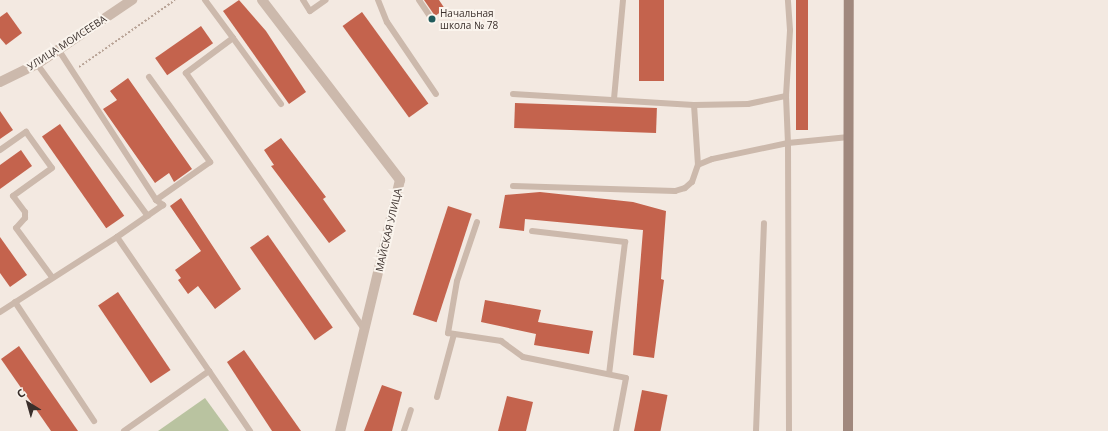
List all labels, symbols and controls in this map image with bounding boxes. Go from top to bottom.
place label: Начальная школа № 78 [440,7,498,30]
street label: УЛИЦА МОИСЕЕВА [25,13,109,73]
marker: Начальная школа № 78 [427,14,437,24]
street label: МАЙСКАЯ УЛИЦА [374,187,404,273]
north arrow [8,383,48,423]
text: С [13,385,28,401]

